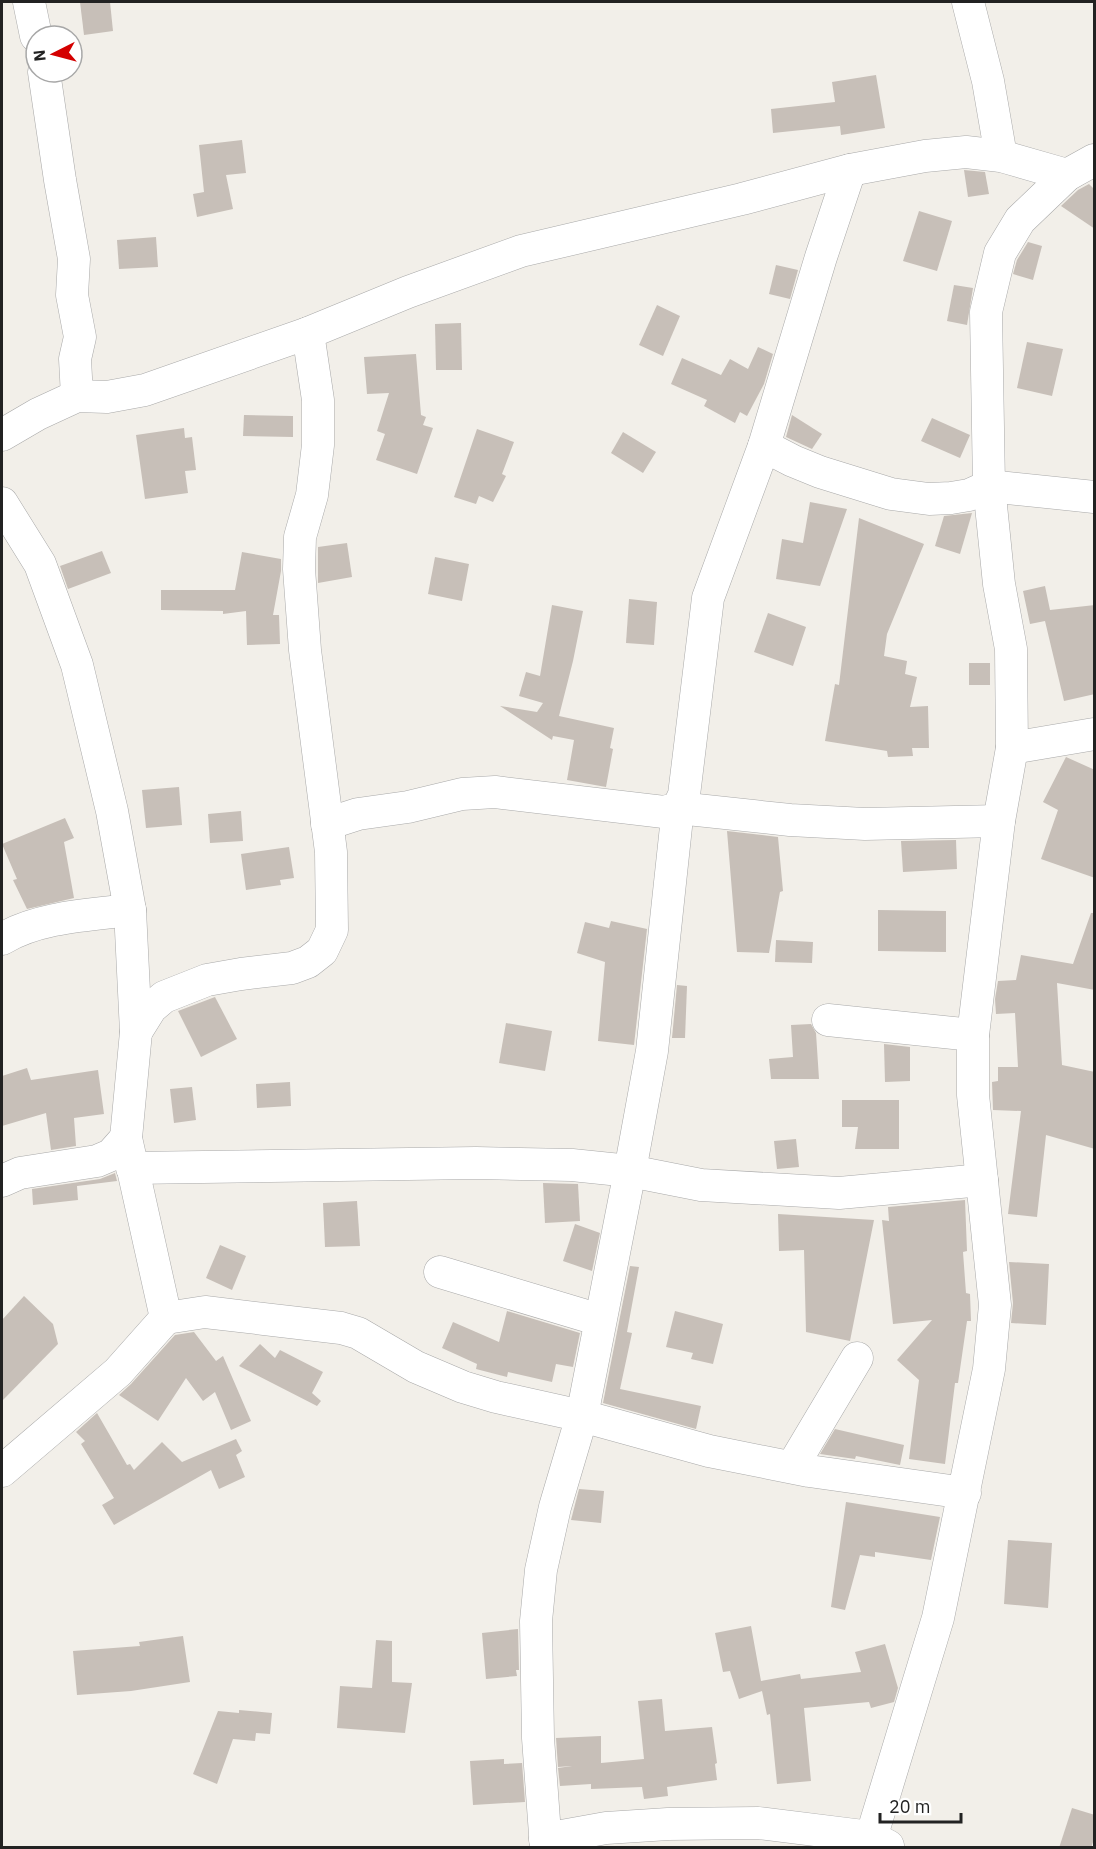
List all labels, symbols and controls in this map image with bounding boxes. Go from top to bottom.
north arrow [24,24,84,84]
text: N [29,49,50,62]
scale bar [880,1786,961,1824]
text: 20 m [889,1795,931,1818]

